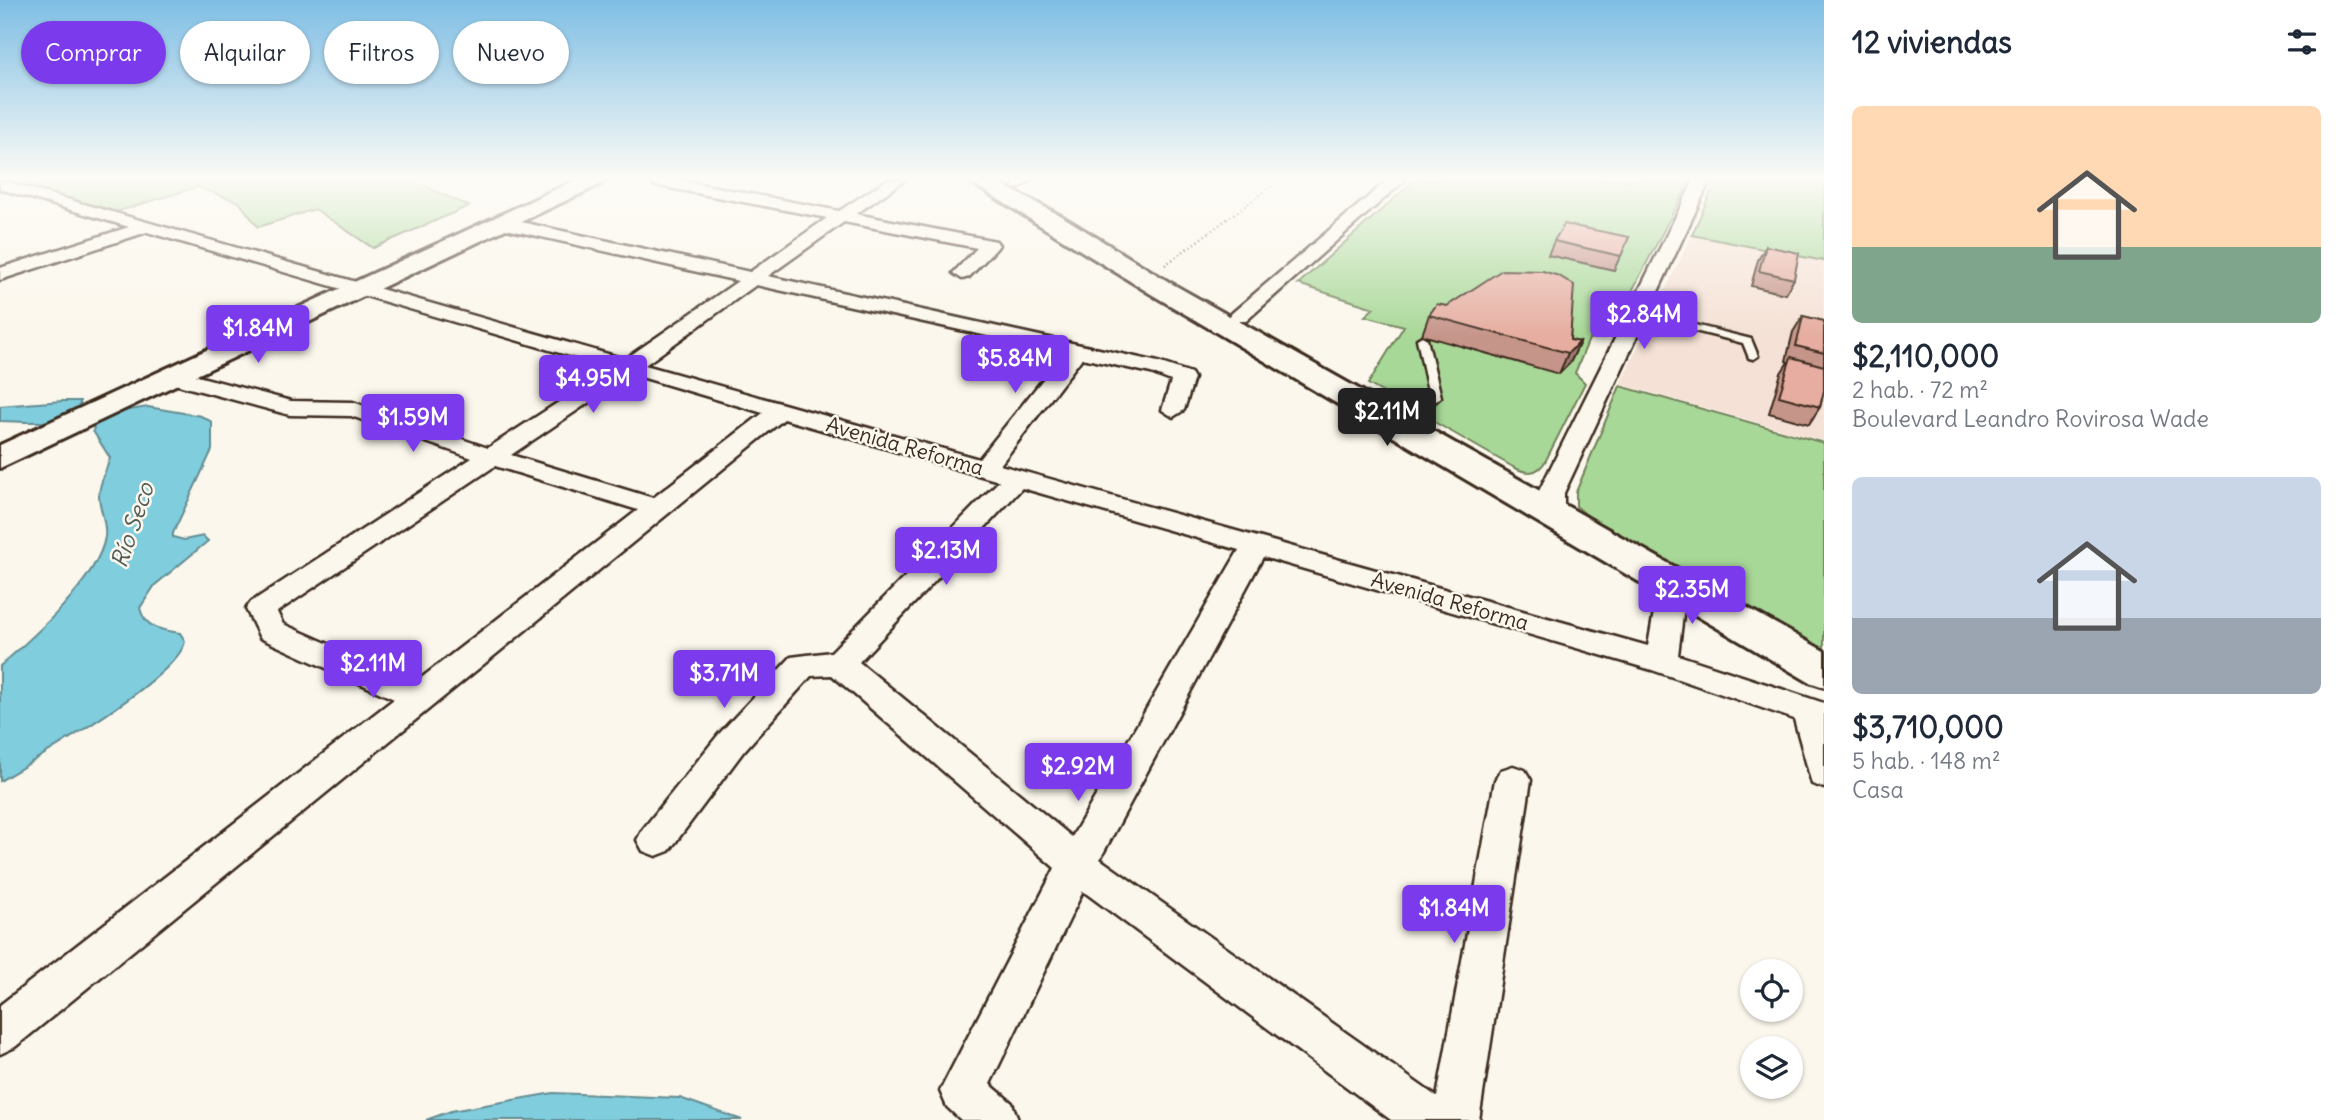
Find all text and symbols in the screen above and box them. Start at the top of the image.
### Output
chip: Comprar [21,21,166,84]
chip: Alquilar [180,21,310,84]
chip: Filtros [324,21,439,84]
chip: Nuevo [453,21,569,84]
text: 12 viviendas [1852,23,2012,61]
icon: filters [2283,23,2321,61]
icon: home [2024,152,2150,278]
pin: $2.84M [1587,292,1701,351]
text: $2.84M [1606,299,1682,328]
pin: $1.84M [201,306,315,365]
text: $1.84M [222,313,294,342]
pin: $5.84M [958,336,1072,395]
text: $2,110,000 [1852,337,1999,375]
text: $5.84M [977,343,1053,372]
pin: $4.95M [536,356,650,415]
text: $4.95M [555,363,631,392]
text: 2 hab. · 72 m² [1852,375,1988,404]
pin: $2.11M [1330,388,1444,448]
pin: $1.59M [356,394,470,454]
text: $2.11M [1354,396,1420,425]
text: $1.59M [377,402,449,431]
text: Boulevard Leandro Rovirosa Wade [1852,404,2209,433]
street label: Avenida Reforma [823,411,987,481]
water label: Río Seco [104,478,160,571]
icon: home [2024,523,2150,649]
pin: $2.13M [889,528,1003,587]
text: $2.13M [911,535,981,564]
street label: Avenida Reforma [1368,566,1532,636]
pin: $2.35M [1635,566,1749,626]
text: $2.35M [1654,574,1730,603]
pin: $2.11M [316,640,430,700]
text: $2.11M [340,648,406,677]
pin: $3.71M [667,650,781,710]
text: $3.71M [689,658,759,687]
text: $3,710,000 [1852,708,2004,746]
pin: $2.92M [1021,744,1135,803]
text: 5 hab. · 148 m² [1852,746,2001,775]
text: $2.92M [1041,751,1115,780]
text: Casa [1852,775,1904,804]
pin: $1.84M [1397,886,1511,945]
text: $1.84M [1418,893,1490,922]
map controls [1740,959,1803,1099]
button: locate [1740,959,1803,1022]
button: layers [1740,1036,1803,1099]

